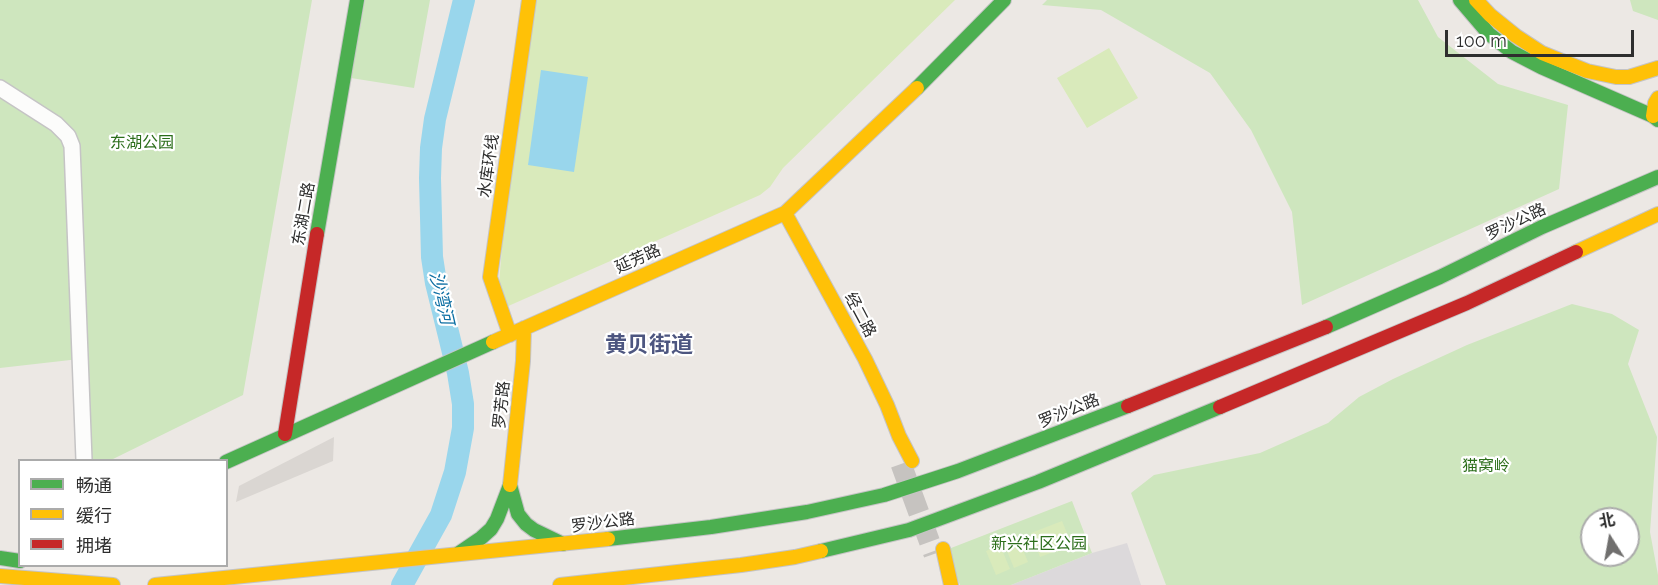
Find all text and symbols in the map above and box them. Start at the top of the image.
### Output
scale bar [1448,18,1637,56]
text: 100 m [1456,30,1507,51]
park label: 东湖公园 [110,133,174,153]
street label: 水库环线 [475,133,503,199]
street label: 东湖二路 [289,181,319,247]
street label: 罗沙公路 [1483,200,1549,244]
street label: 延芳路 [612,240,664,278]
water label: 沙湾河 [424,269,458,327]
street label: 经二路 [840,289,880,341]
district label: 黄贝街道 [605,332,693,358]
street label: 罗芳路 [490,380,514,430]
street label: 罗沙公路 [1036,390,1102,432]
park label: 猫窝岭 [1462,456,1510,476]
legend [18,459,228,567]
text: 畅通 [76,475,112,496]
text: 缓行 [76,505,112,526]
north arrow [1580,507,1640,567]
street label: 罗沙公路 [570,510,636,536]
text: 北 [1597,510,1617,532]
park label: 新兴社区公园 [991,534,1087,554]
text: 拥堵 [76,535,112,556]

